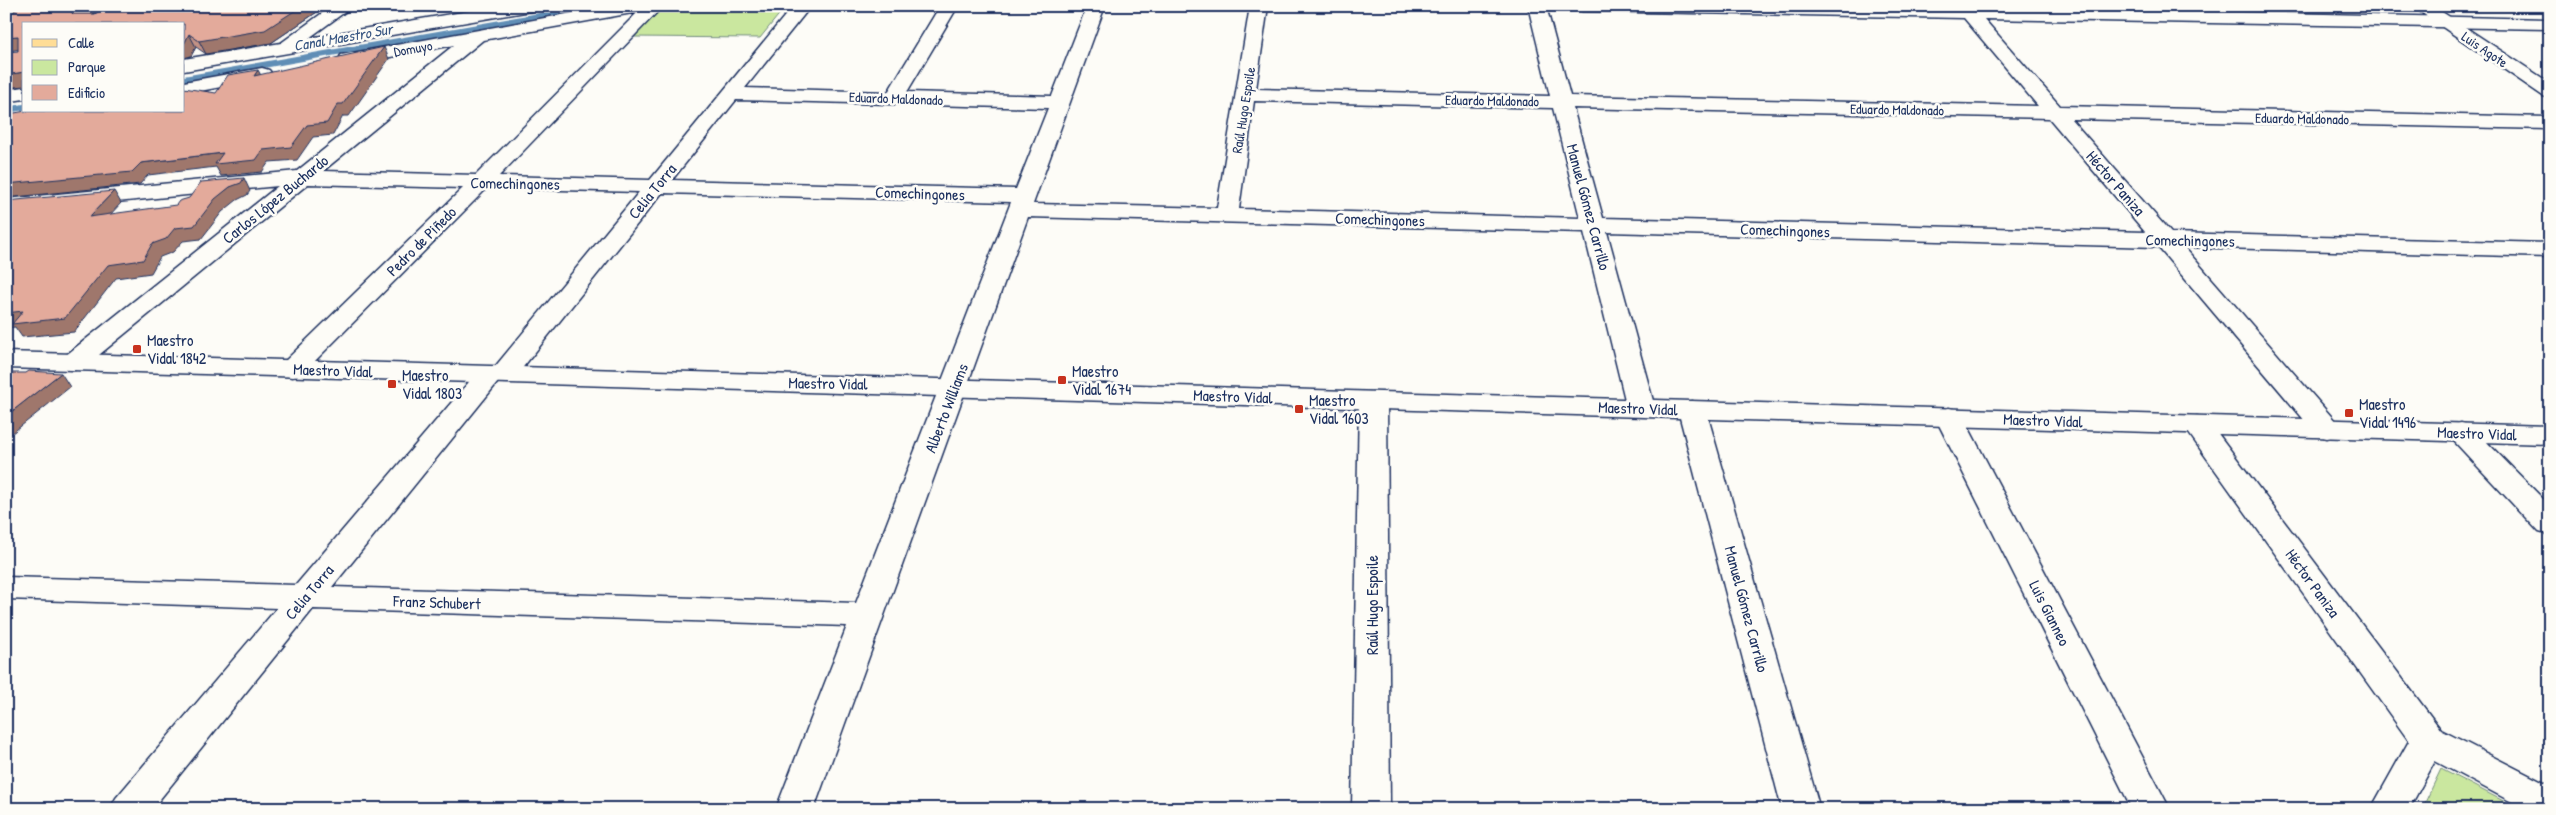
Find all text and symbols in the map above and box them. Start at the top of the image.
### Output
water label: Canal Maestro Sur [292,18,396,56]
legend [22,22,185,112]
street label: Luis Agote [2458,27,2512,72]
text: Calle [68,32,95,53]
street label: Domuyo [392,35,434,62]
text: Parque [68,56,106,77]
street label: Raúl Hugo Espoile [1227,65,1260,155]
text: Edificio [68,82,105,103]
street label: Eduardo Maldonado [849,87,944,109]
street label: Eduardo Maldonado [1445,90,1540,110]
street label: Eduardo Maldonado [1850,99,1945,119]
street label: Eduardo Maldonado [2255,108,2350,128]
street label: Manuel Gómez Carrillo [1562,141,1617,273]
street label: Héctor Paniza [2082,146,2150,220]
street label: Carlos López Buchardo [217,149,333,249]
street label: Celia Torra [623,159,681,223]
street label: Comechingones [470,171,560,195]
street label: Comechingones [875,180,965,206]
street label: Pedro de Piñedo [381,201,461,281]
street label: Comechingones [1335,206,1425,232]
street label: Comechingones [1740,217,1830,243]
street label: Comechingones [2145,228,2235,252]
place label: Maestro Vidal 1842 [147,329,207,369]
marker: Maestro Vidal 1842 [131,343,143,355]
street label: Maestro Vidal [293,358,374,382]
street label: Alberto Williams [919,360,973,456]
place label: Maestro Vidal 1674 [1072,360,1131,400]
place label: Maestro Vidal 1803 [402,364,462,404]
street label: Maestro Vidal [788,371,869,395]
marker: Maestro Vidal 1674 [1056,374,1068,386]
marker: Maestro Vidal 1803 [386,378,398,390]
street label: Maestro Vidal [1193,384,1274,408]
place label: Maestro Vidal 1603 [1309,389,1369,429]
place label: Maestro Vidal 1496 [2359,393,2416,433]
street label: Maestro Vidal [1598,396,1679,420]
marker: Maestro Vidal 1603 [1293,403,1305,415]
marker: Maestro Vidal 1496 [2343,407,2355,419]
street label: Maestro Vidal [2003,408,2084,432]
street label: Maestro Vidal [2437,421,2518,445]
street label: Manuel Gómez Carrillo [1720,543,1775,675]
street label: Héctor Paniza [2281,544,2345,622]
street label: Raúl Hugo Espoile [1361,554,1383,655]
street label: Celia Torra [280,560,338,624]
street label: Luis Gianneo [2024,577,2076,650]
street label: Franz Schubert [392,589,482,615]

